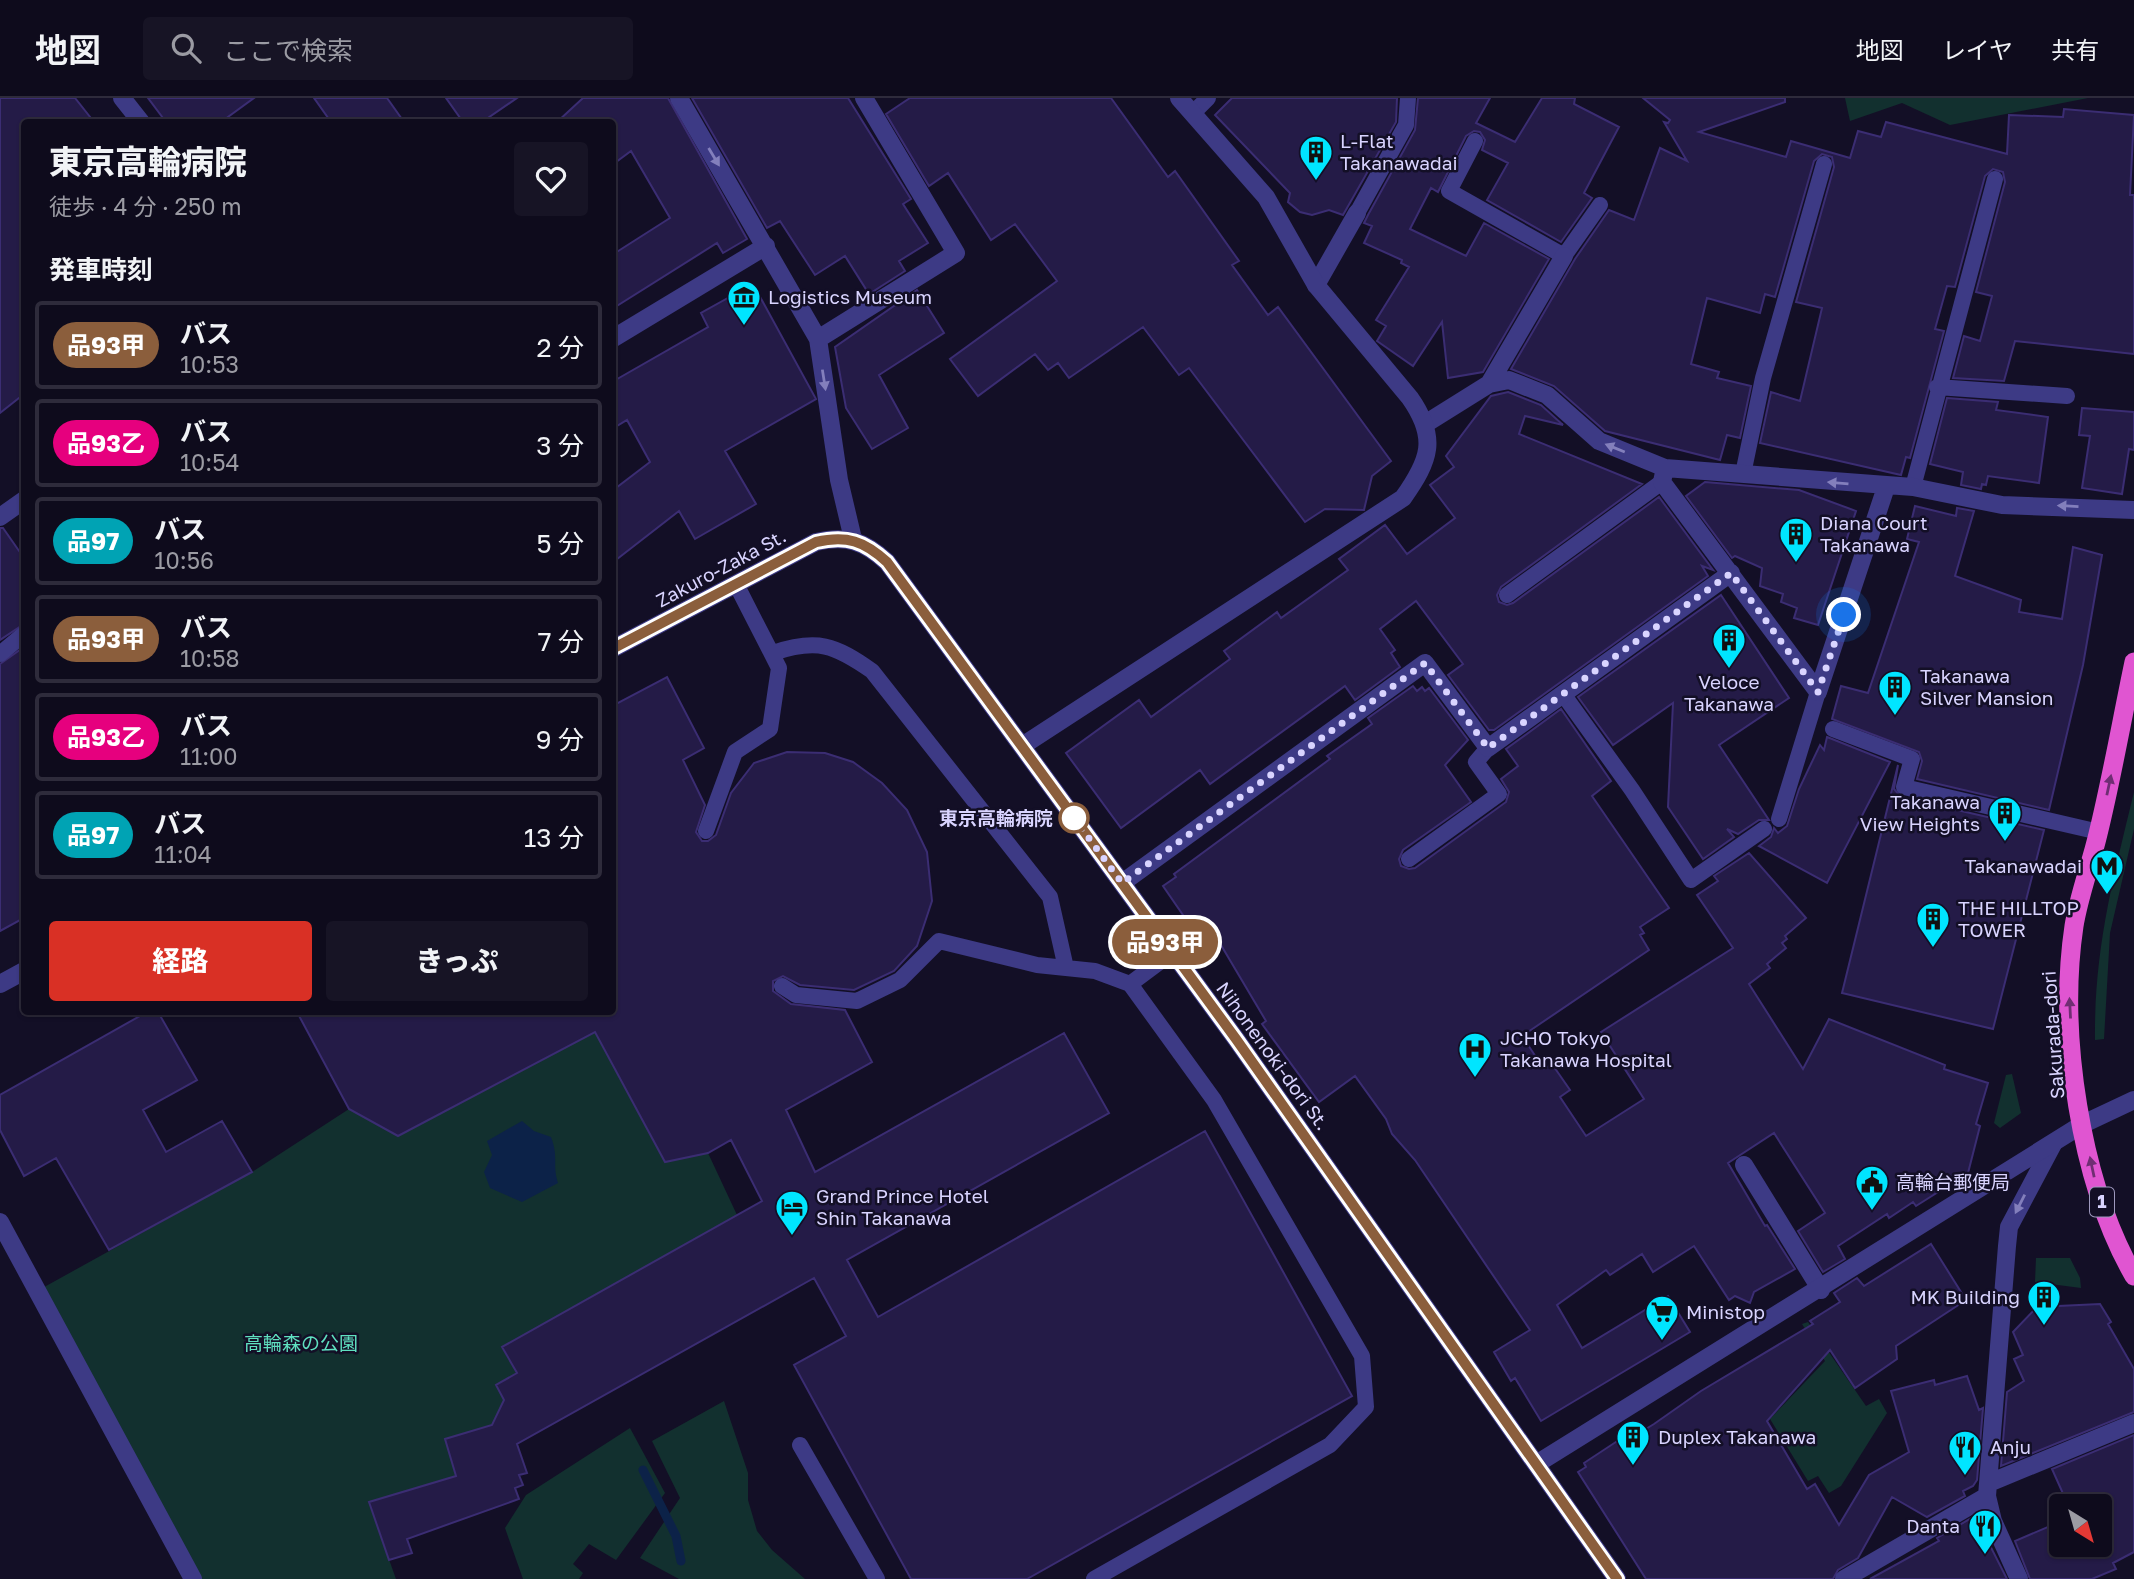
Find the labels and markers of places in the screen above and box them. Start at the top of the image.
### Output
place label: L-Flat Takanawadai [1340,129,1458,174]
building icon: L-Flat Takanawadai [1297,133,1335,182]
museum icon: Logistics Museum [725,278,763,327]
place label: Logistics Museum [768,285,932,308]
place label: Diana Court Takanawa [1820,511,1928,556]
building icon: Diana Court Takanawa [1777,515,1815,564]
building icon: Veloce Takanawa [1710,621,1748,670]
place label: Takanawa Silver Mansion [1920,664,2053,709]
building icon: Takanawa Silver Mansion [1876,668,1914,717]
place label: Veloce Takanawa [1684,670,1774,715]
place label: Takanawa View Heights [1860,790,1980,835]
building icon: Takanawa View Heights [1986,794,2024,843]
marker: 東京高輪病院 [1059,803,1089,833]
place label: 東京高輪病院 [939,806,1053,829]
metro station icon: Takanawadai [2088,847,2126,896]
place label: Takanawadai [1964,854,2082,877]
place label: THE HILLTOP TOWER [1958,896,2079,941]
building icon: THE HILLTOP TOWER [1914,900,1952,949]
place label: JCHO Tokyo Takanawa Hospital [1500,1026,1672,1071]
hospital icon: JCHO Tokyo Takanawa Hospital [1456,1030,1494,1079]
public building icon: 高輪台郵便局 [1853,1163,1891,1212]
place label: 高輪台郵便局 [1896,1170,2010,1193]
place label: Grand Prince Hotel Shin Takanawa [816,1184,989,1229]
hotel icon: Grand Prince Hotel Shin Takanawa [773,1188,811,1237]
building icon: MK Building [2025,1278,2063,1327]
place label: MK Building [1910,1285,2020,1308]
supermarket icon: Ministop [1643,1293,1681,1342]
place label: Ministop [1686,1300,1765,1323]
building icon: Duplex Takanawa [1614,1418,1652,1467]
place label: Duplex Takanawa [1658,1425,1816,1448]
restaurant icon: Anju [1946,1428,1984,1477]
place label: Anju [1990,1435,2031,1458]
restaurant icon: Danta [1966,1507,2004,1556]
place label: Danta [1906,1514,1960,1537]

